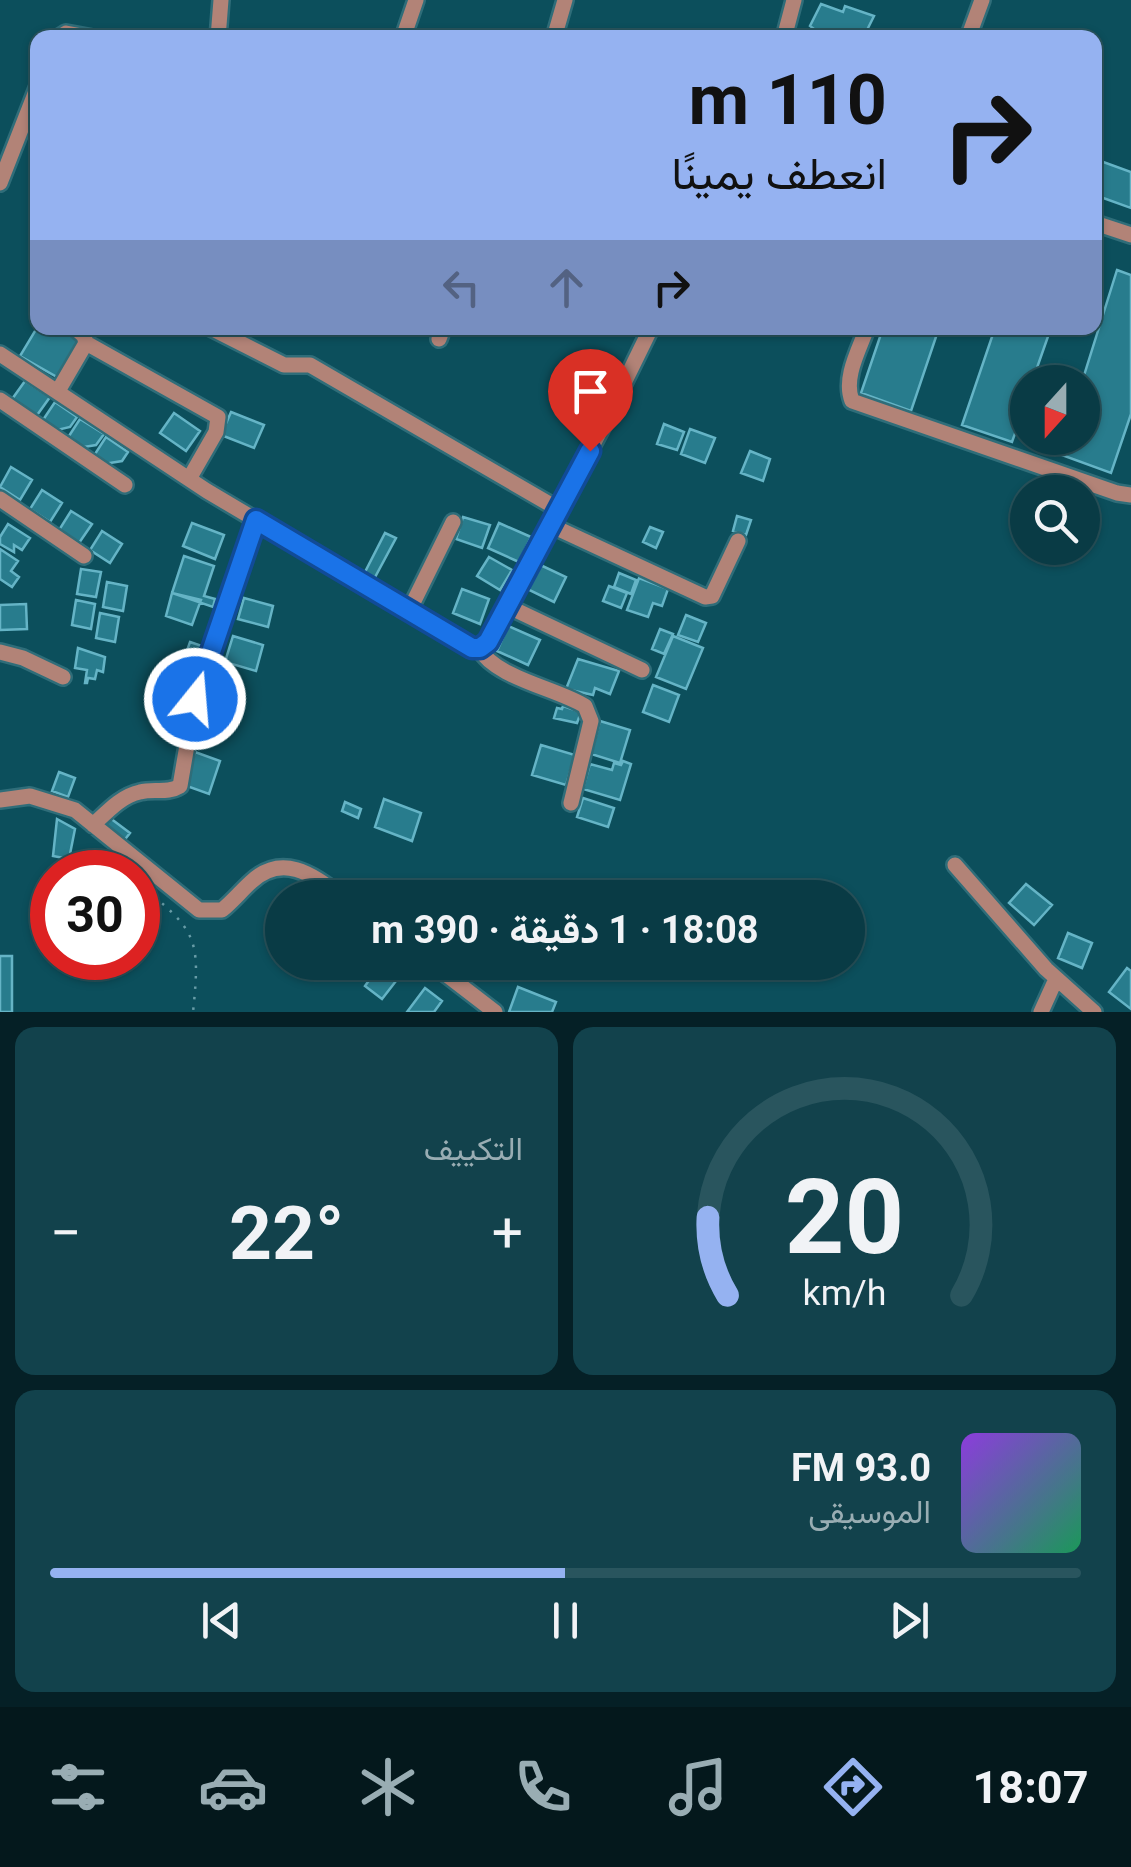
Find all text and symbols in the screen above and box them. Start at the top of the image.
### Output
text: 110 m [688,59,887,141]
icon: right [922,70,1052,200]
text: انعطف يمينًا [672,147,887,200]
icon: left [434,260,489,315]
icon: ahead [539,260,594,315]
icon: right [644,260,699,315]
pin [548,349,633,452]
icon: arrive [563,364,618,419]
north arrow [1010,365,1100,455]
map controls [1010,365,1100,565]
button: search [1010,475,1100,565]
position arrow [143,647,247,751]
speed limit sign: 30 [30,850,160,980]
text: 18:08 · 1 دقيقة · 390 m [371,908,759,952]
text: التكييف [424,1130,523,1168]
text: 20 [785,1157,904,1278]
text: 22° [229,1189,344,1277]
text: − [50,1201,81,1265]
text: + [492,1201,523,1265]
text: km/h [803,1272,886,1314]
text: 93.0 FM [791,1446,931,1490]
text: الموسيقى [808,1493,931,1531]
icon: previous [194,1593,249,1648]
icon: pause [538,1593,593,1648]
icon: next [882,1593,937,1648]
icon: filters [43,1752,113,1822]
icon: car [198,1752,268,1822]
icon: climate [353,1752,423,1822]
icon: phone [508,1752,578,1822]
icon: music [663,1752,733,1822]
icon: directions [818,1752,888,1822]
text: 18:07 [973,1761,1089,1814]

